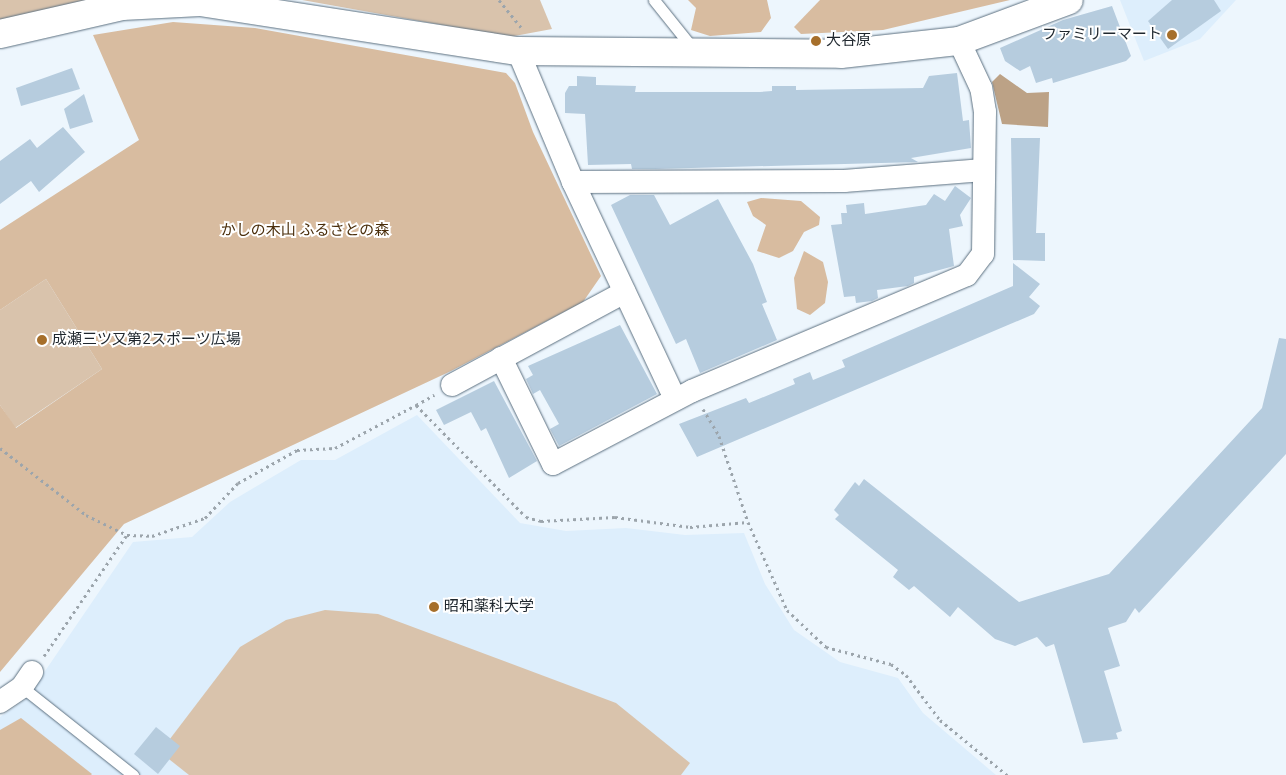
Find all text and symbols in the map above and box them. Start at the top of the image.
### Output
place label: ファミリーマート [1042,26,1162,44]
marker: ファミリーマート [1166,29,1178,41]
place label: 大谷原 [826,32,871,50]
marker: 大谷原 [810,35,822,47]
park label: かしの木山 ふるさとの森 [221,222,389,240]
place label: 成瀬三ツ又第2スポーツ広場 [52,331,241,349]
marker: 成瀬三ツ又第2スポーツ広場 [36,334,48,346]
place label: 昭和薬科大学 [444,598,534,616]
marker: 昭和薬科大学 [428,601,440,613]

